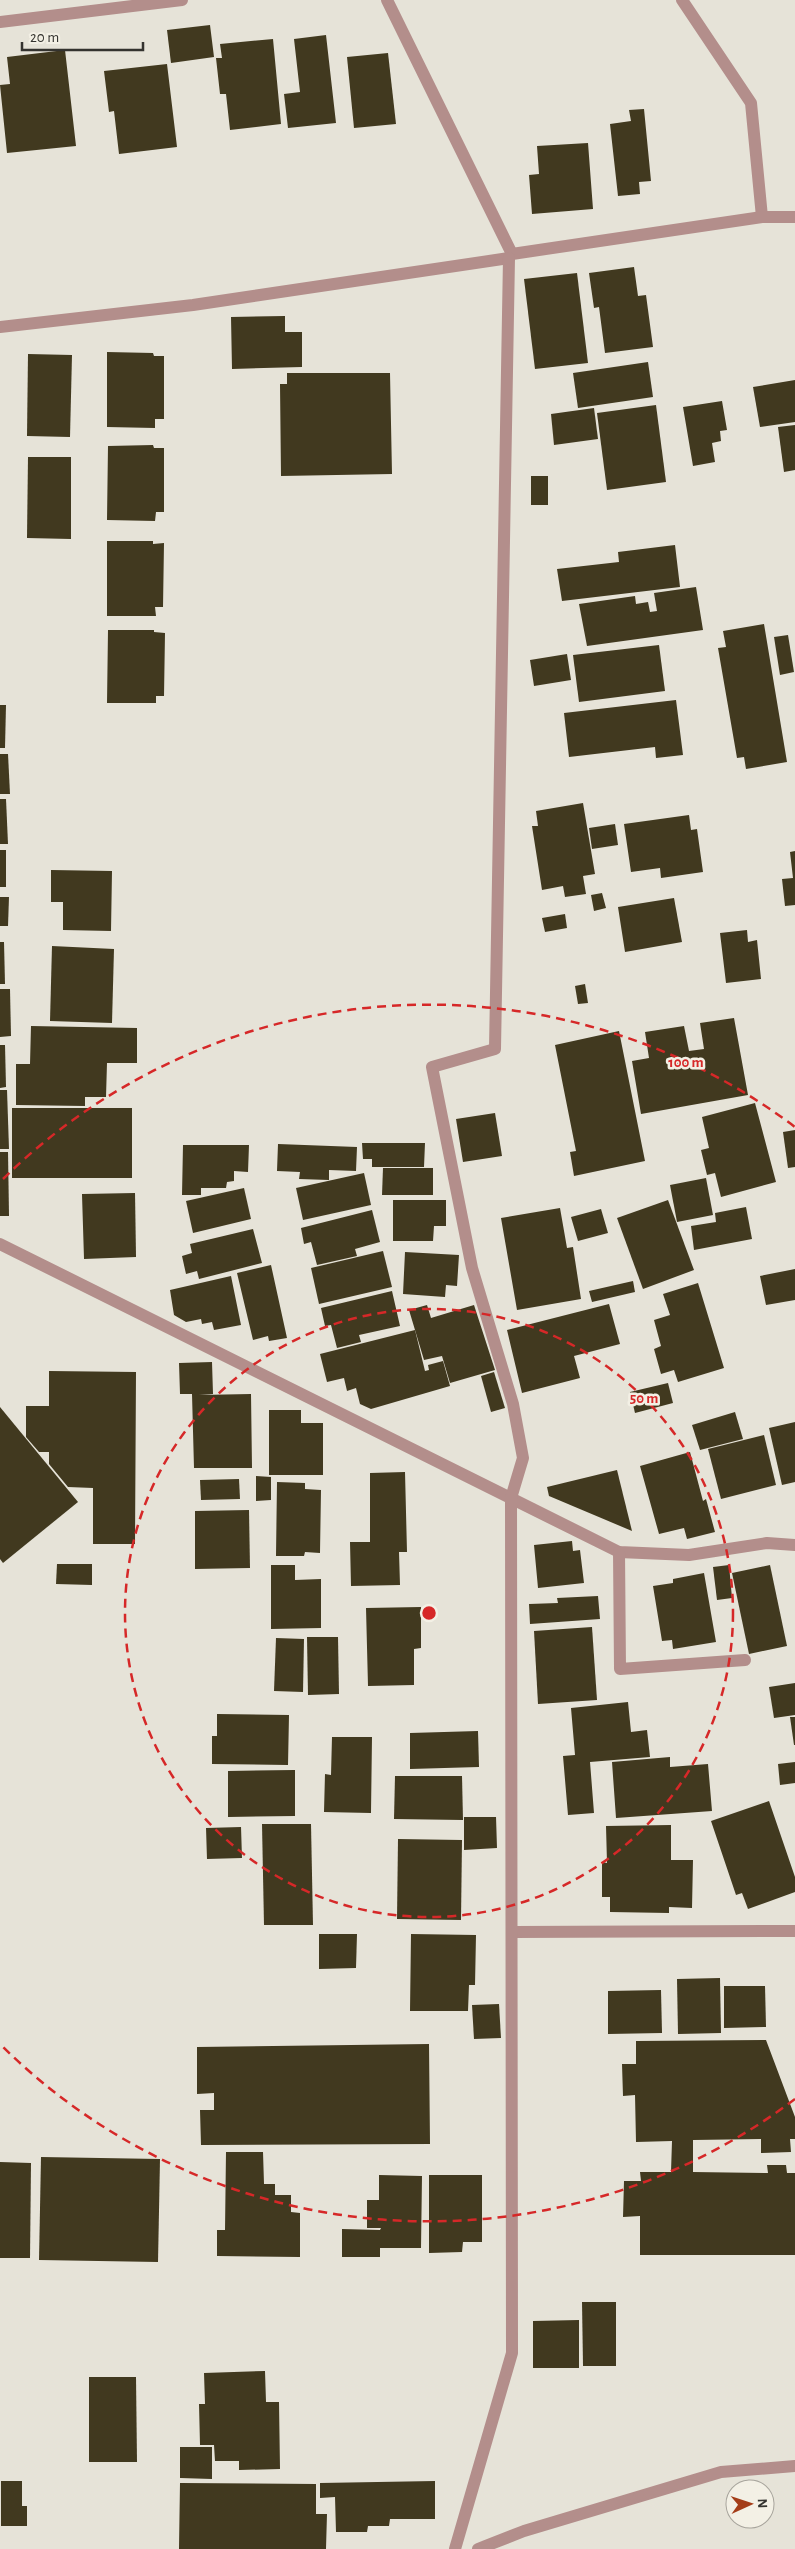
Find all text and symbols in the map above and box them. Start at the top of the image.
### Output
scale bar [22,20,144,52]
text: 20 m [30,30,59,45]
text: 100 m [668,1055,704,1070]
text: 50 m [630,1391,658,1406]
centre of rings [420,1604,438,1622]
north arrow [725,2479,775,2529]
text: N [755,2498,769,2509]

